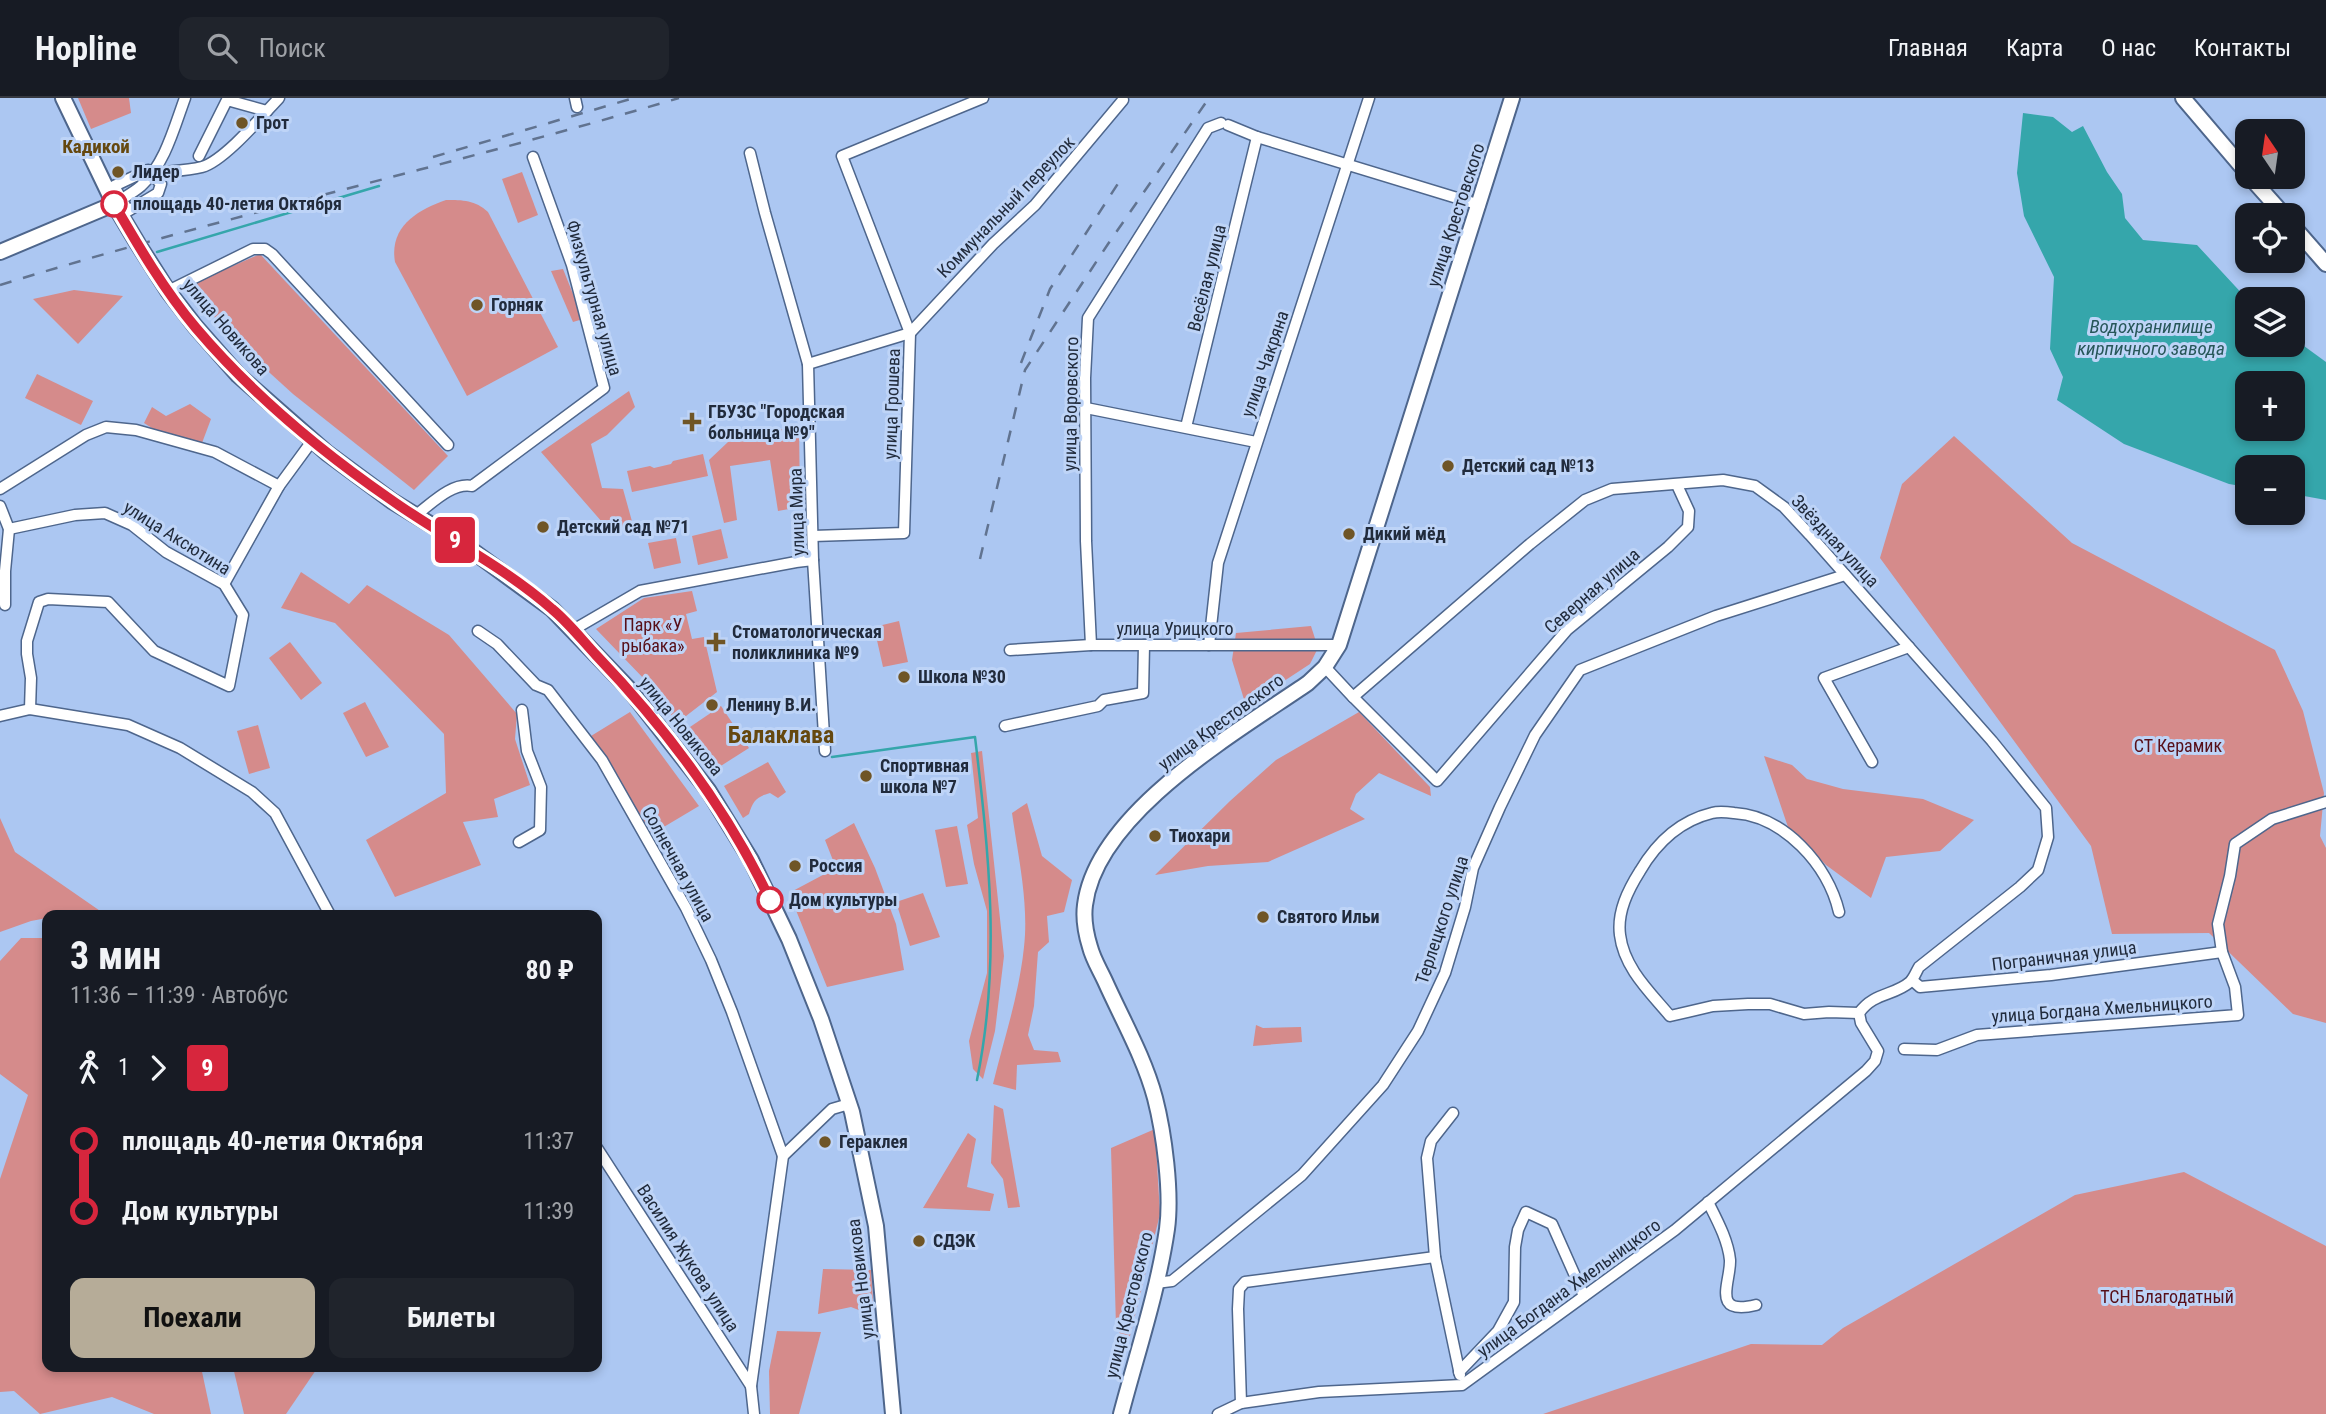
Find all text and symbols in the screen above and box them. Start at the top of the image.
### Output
search box [179,17,669,80]
text: Hopline [35,29,137,68]
icon: search [203,29,241,67]
text: Поиск [259,33,326,63]
text: Главная [1888,34,1968,62]
text: Карта [2006,34,2063,62]
text: О нас [2101,34,2156,62]
text: Контакты [2194,34,2291,62]
place label: Грот [256,112,289,133]
marker: Грот [234,115,250,131]
north arrow [2235,119,2305,189]
map controls [2235,119,2305,525]
street label: Коммунальный переулок [933,131,1079,282]
district label: Кадикой [62,135,130,158]
street label: улица Крестовского [1422,140,1489,289]
place label: Лидер [132,161,180,182]
marker: Лидер [110,164,126,180]
marker: площадь 40-летия Октября [101,191,127,217]
place label: площадь 40-летия Октября [133,193,342,214]
button: locate [2235,203,2305,273]
street label: Физкультурная улица [562,218,627,378]
street label: Весёлая улица [1183,222,1230,333]
street label: улица Новикова [179,274,274,379]
button: layers [2235,287,2305,357]
place label: Горняк [491,294,543,315]
marker: Горняк [469,297,485,313]
street label: улица Чакряна [1237,308,1293,420]
water label: Водохранилище кирпичного завода [2077,315,2225,360]
street label: улица Воровского [1059,336,1082,472]
street label: улица Грошева [879,348,904,460]
button: + [2235,371,2305,441]
place label: ГБУЗС "Городская больница №9" [708,401,845,443]
marker: ГБУЗС "Городская больница №9" [682,412,702,432]
place label: Детский сад №13 [1462,455,1594,476]
button: − [2235,455,2305,525]
marker: Детский сад №13 [1440,458,1456,474]
street label: улица Мира [784,468,809,556]
street label: Звёздная улица [1787,490,1884,591]
street label: улица Аксютина [120,496,235,579]
place label: Детский сад №71 [557,516,689,537]
line badge: 9 [432,517,478,563]
marker: Детский сад №71 [535,519,551,535]
place label: Дикий мёд [1363,523,1446,544]
text: 9 [449,526,461,554]
marker: Дикий мёд [1341,526,1357,542]
street label: Северная улица [1540,544,1644,638]
park label: Парк «У рыбака» [621,614,685,656]
street label: улица Урицкого [1116,618,1234,639]
place label: Стоматологическая поликлиника №9 [732,621,882,663]
marker: Стоматологическая поликлиника №9 [706,632,726,652]
place label: Школа №30 [918,666,1006,687]
marker: Школа №30 [896,669,912,685]
street label: улица Крестовского [1154,669,1288,774]
street label: улица Новикова [635,672,728,779]
place label: Ленину В.И. [726,694,816,715]
marker: Ленину В.И. [704,697,720,713]
district label: Балаклава [728,721,834,749]
park label: СТ Керамик [2134,735,2223,756]
place label: Спортивная школа №7 [880,755,969,797]
marker: Спортивная школа №7 [858,768,874,784]
street label: Солнечная улица [638,802,719,925]
place label: Тиохари [1169,825,1230,846]
marker: Тиохари [1147,828,1163,844]
street label: Терлецкого улица [1411,853,1472,987]
place label: Россия [809,855,863,876]
marker: Россия [787,858,803,874]
marker: Дом культуры [757,887,783,913]
place label: Дом культуры [789,889,898,910]
place label: Святого Ильи [1277,906,1380,927]
marker: Святого Ильи [1255,909,1271,925]
text: 3 мин [70,934,161,978]
street label: Пограничная улица [1990,936,2137,975]
text: 80 ₽ [525,955,574,985]
text: 11:36 – 11:39 · Автобус [70,982,288,1009]
street label: улица Богдана Хмельницкого [1991,990,2213,1027]
icon: walk [70,1049,108,1087]
icon: forward [139,1049,177,1087]
text: 1 [118,1054,129,1081]
text: 9 [201,1054,214,1082]
text: площадь 40-летия Октября [122,1126,424,1156]
text: 11:37 [523,1128,574,1155]
place label: Гераклея [839,1131,908,1152]
marker: Гераклея [817,1134,833,1150]
street label: Василия Жукова улица [633,1180,744,1335]
text: Дом культуры [122,1196,279,1226]
text: 11:39 [523,1198,574,1225]
street label: улица Богдана Хмельницкого [1473,1214,1665,1361]
street label: улица Новикова [843,1218,878,1341]
place label: СДЭК [933,1230,976,1251]
street label: улица Крестовского [1100,1230,1157,1380]
marker: СДЭК [911,1233,927,1249]
button: Поехали [70,1278,315,1358]
button: Билеты [329,1278,574,1358]
park label: ТСН Благодатный [2100,1286,2234,1307]

